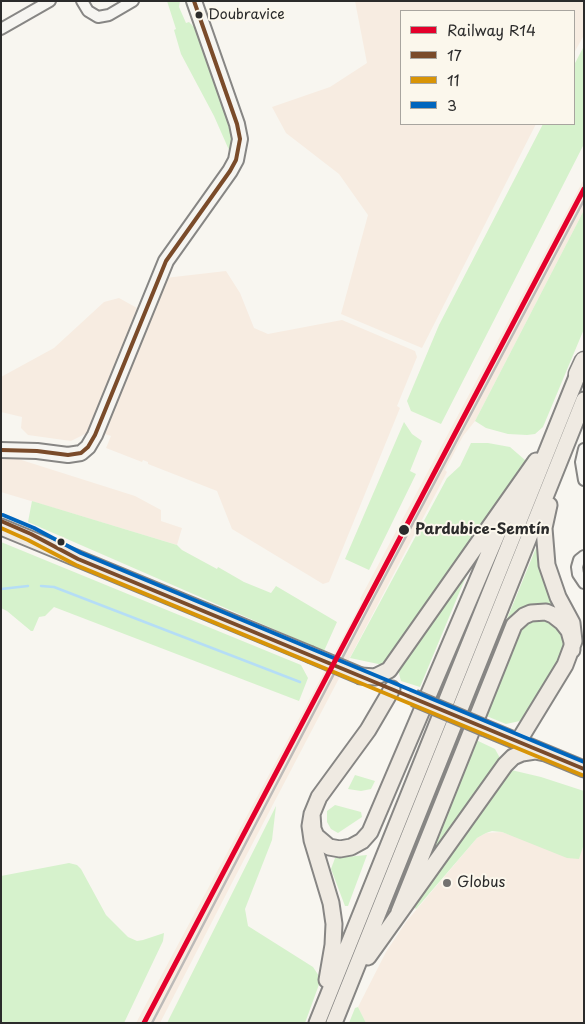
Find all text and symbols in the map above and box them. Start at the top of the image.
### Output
place label: Doubravice [208,7,285,23]
marker: Doubravice [194,10,204,20]
legend [400,10,575,125]
text: Railway R14 [447,18,536,41]
text: 17 [447,43,462,66]
text: 11 [447,68,460,91]
text: 3 [447,93,457,116]
place label: Pardubice-Semtín [415,521,550,539]
marker: Pardubice-Semtín [397,523,411,537]
unlabelled marker [56,537,66,547]
place label: Globus [457,874,505,892]
marker: Globus [441,877,453,889]

